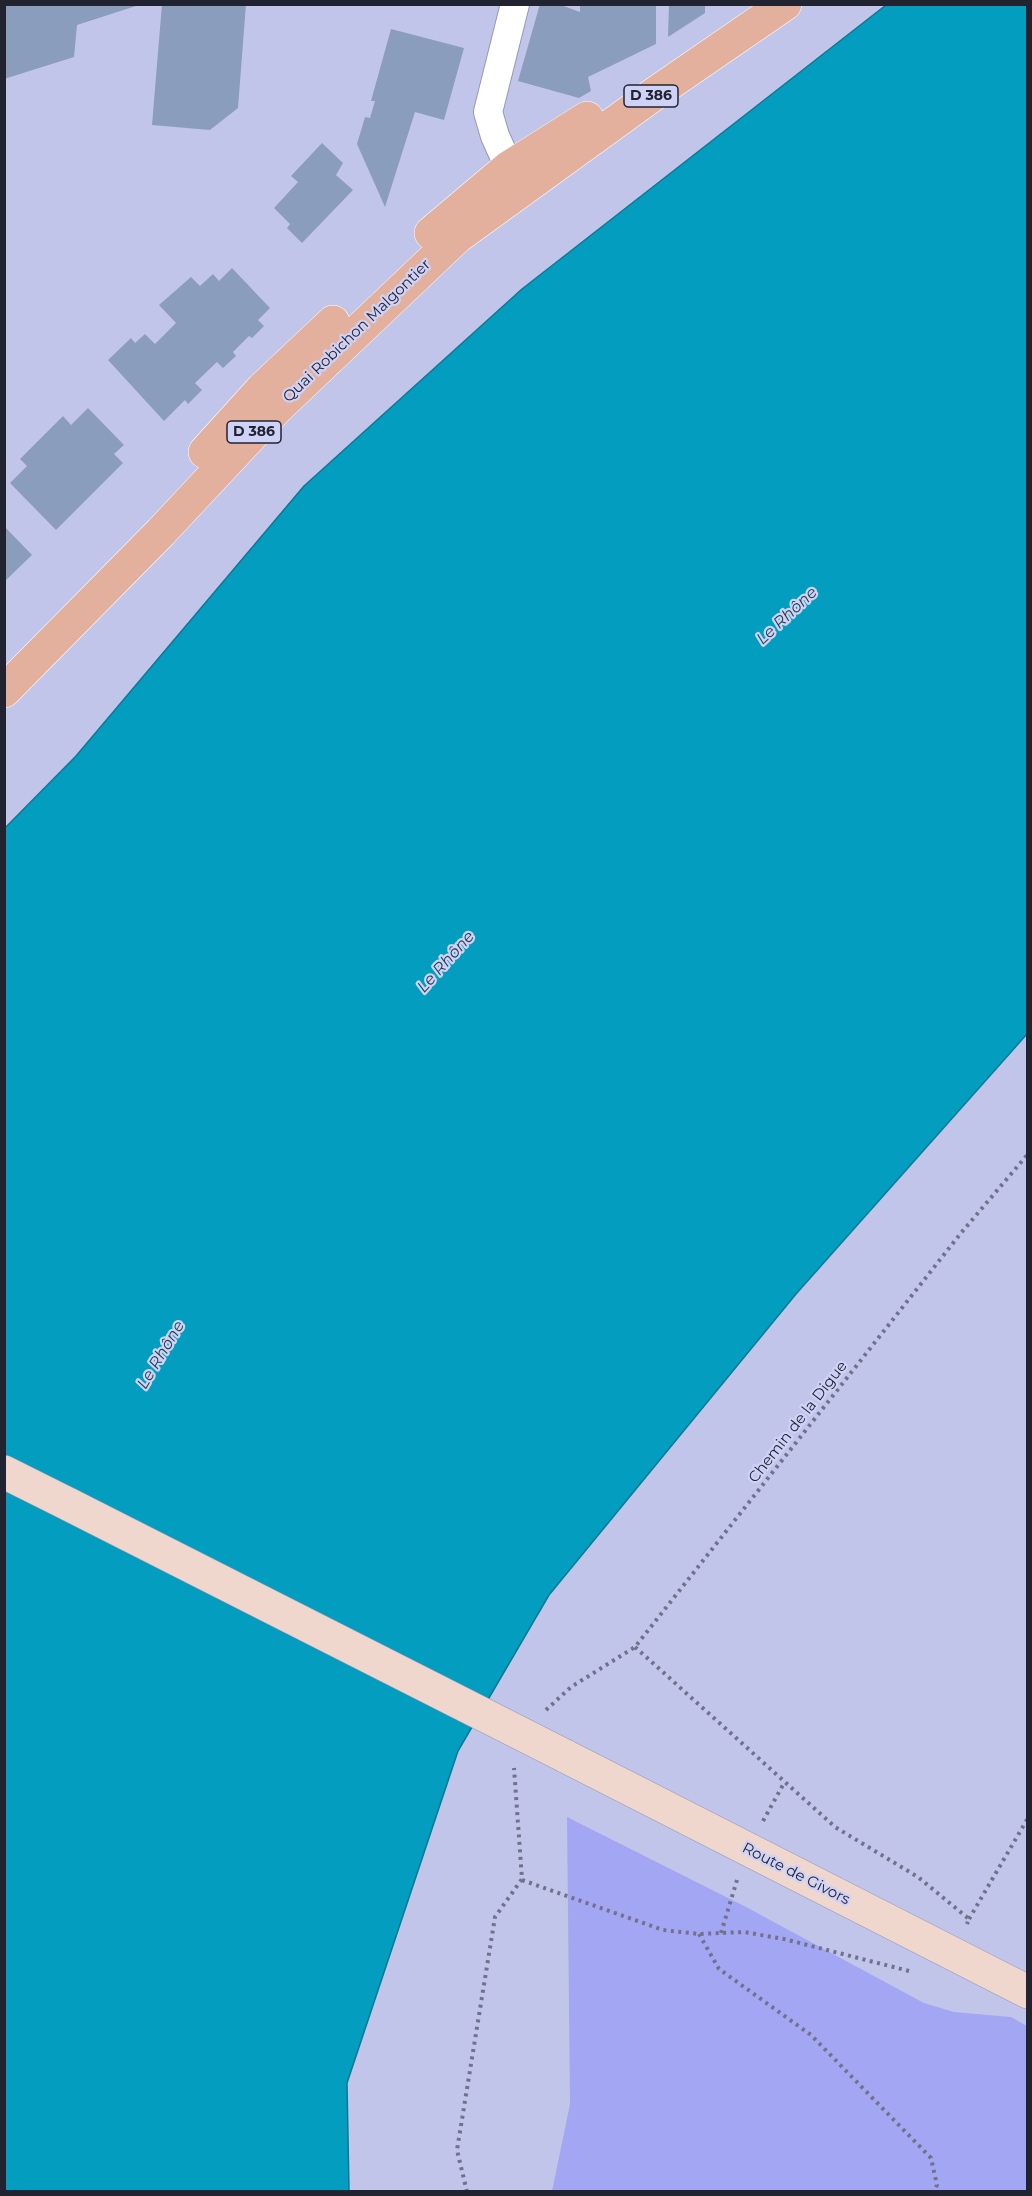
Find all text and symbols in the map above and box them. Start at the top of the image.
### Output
road number: D 386 [624,85,678,107]
street label: Quai Robichon Malgontier [279,256,435,406]
road number: D 386 [227,421,281,443]
water label: Le Rhône [753,583,821,649]
water label: Le Rhône [413,927,479,997]
water label: Le Rhône [133,1317,189,1393]
street label: Chemin de la Digue [745,1357,851,1487]
street label: Route de Givors [739,1839,853,1909]

